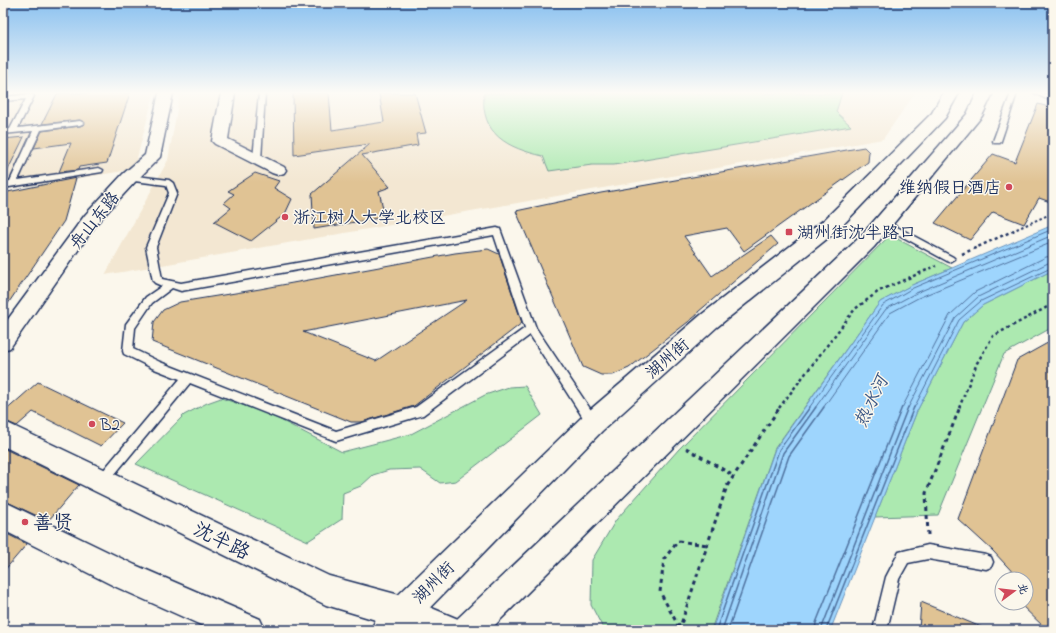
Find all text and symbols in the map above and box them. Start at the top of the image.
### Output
place label: 维纳假日酒店 [899,176,1001,201]
marker: 维纳假日酒店 [1004,182,1014,192]
street label: 舟山东路 [64,187,126,255]
place label: 浙江树人大学北校区 [293,206,446,231]
marker: 浙江树人大学北校区 [280,212,290,222]
place label: 湖州街沈半路口 [797,221,916,246]
marker: 湖州街沈半路口 [784,227,794,237]
street label: 湖州街 [641,333,695,385]
water label: 热水河 [849,369,898,432]
place label: B2 [99,413,120,438]
marker: B2 [87,419,97,429]
place label: 善贤 [33,510,73,539]
street label: 沈半路 [188,516,255,569]
marker: 善贤 [20,517,30,527]
street label: 湖州街 [407,556,461,610]
north arrow [994,571,1034,611]
text: 北 [1014,581,1032,596]

